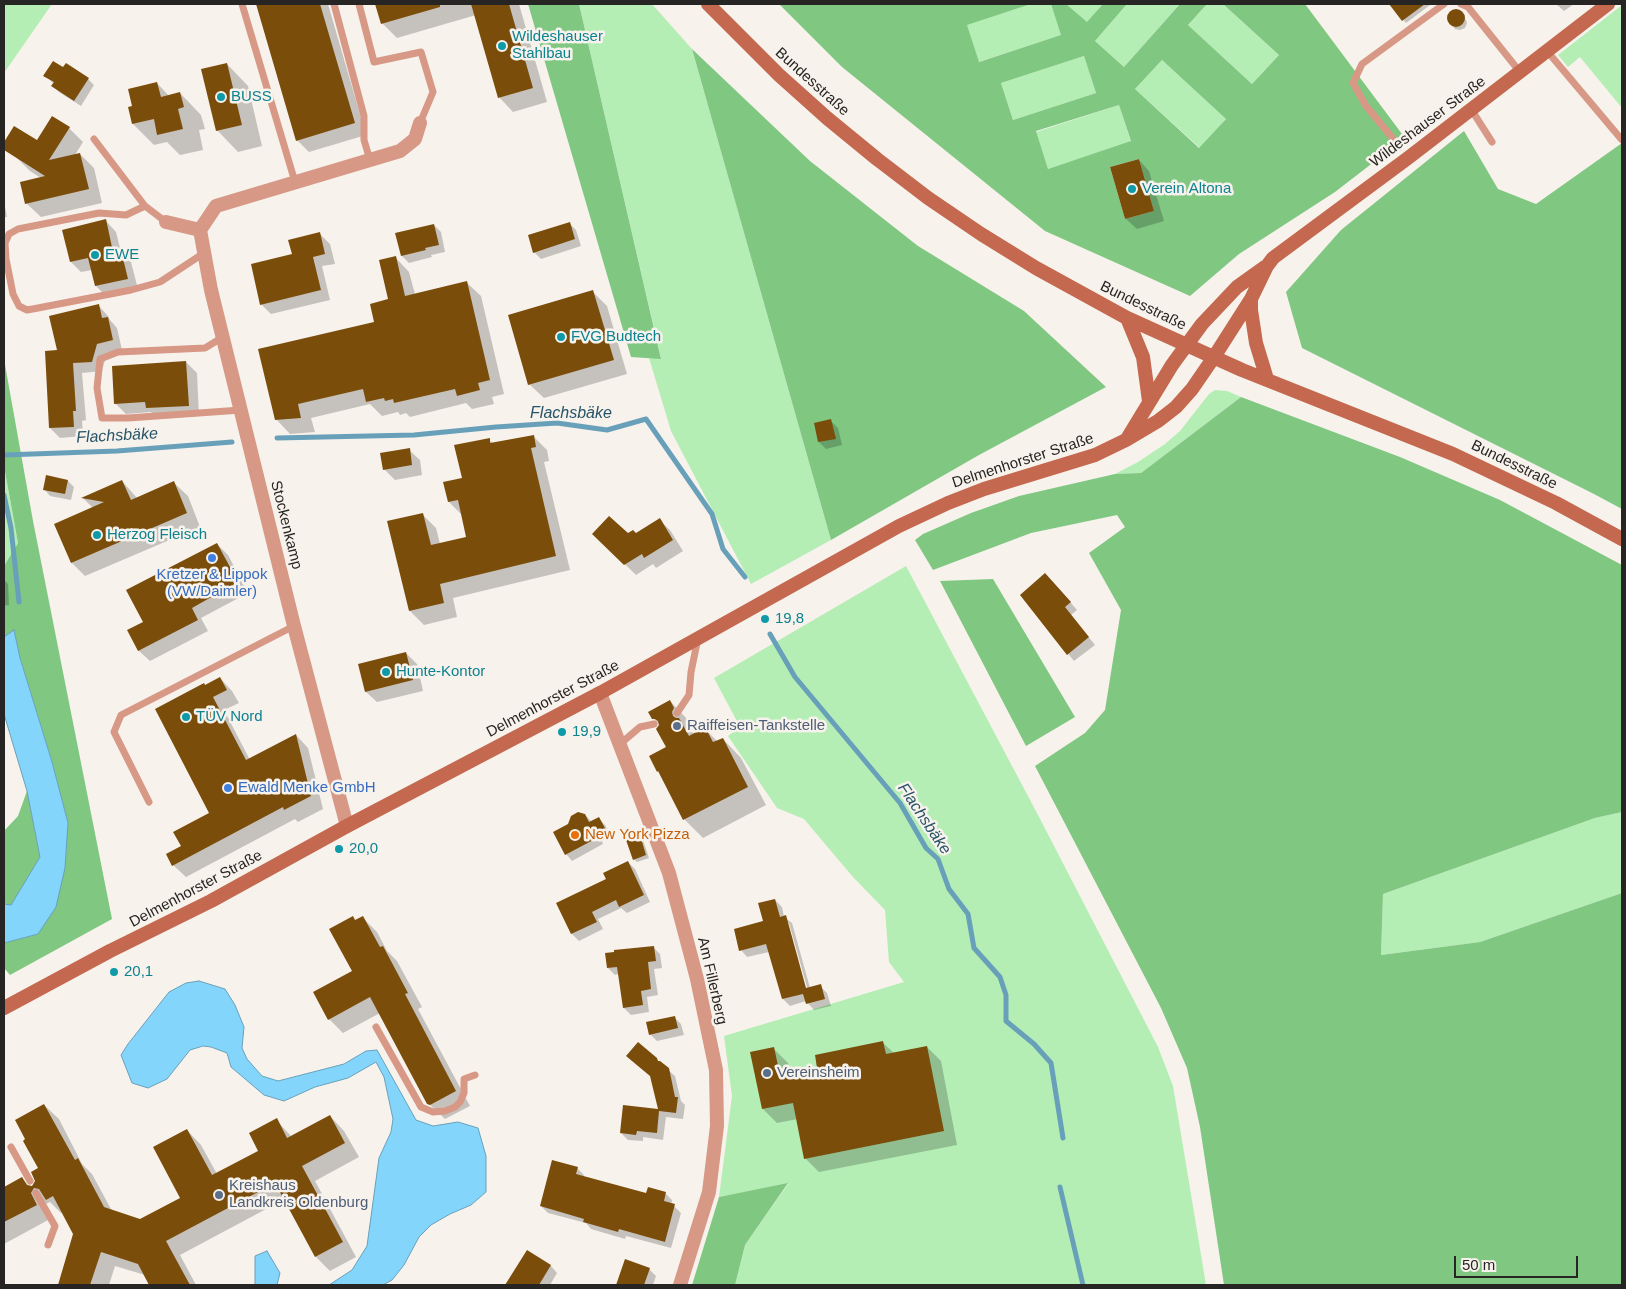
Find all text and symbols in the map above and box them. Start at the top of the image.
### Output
place label: Wildeshauser Stahlbau [512,28,603,63]
marker: Wildeshauser Stahlbau [496,40,508,52]
street label: Bundesstraße [771,44,853,120]
street label: Wildeshauser Straße [1367,73,1489,171]
place label: BUSS [231,88,272,106]
marker: BUSS [215,91,227,103]
place label: Verein Altona [1142,180,1231,198]
marker: Verein Altona [1126,183,1138,195]
place label: EWE [105,246,139,264]
marker: EWE [89,249,101,261]
street label: Bundesstraße [1097,277,1189,335]
place label: FVG Budtech [571,328,661,346]
marker: FVG Budtech [555,331,567,343]
water label: Flachsbäke [530,404,612,424]
water label: Flachsbäke [76,424,158,448]
street label: Delmenhorster Straße [950,430,1096,492]
street label: Bundesstraße [1468,436,1560,494]
street label: Stockenkamp [266,479,306,571]
place label: Herzog Fleisch [107,526,207,544]
marker: Herzog Fleisch [91,529,103,541]
marker: Kretzer & Lippok (VW/Daimler) [206,552,218,564]
place label: Kretzer & Lippok (VW/Daimler) [157,566,267,601]
place label: 19,8 [775,610,804,628]
marker: 19,8 [759,613,771,625]
street label: Delmenhorster Straße [484,656,622,742]
place label: Hunte-Kontor [396,663,485,681]
marker: Hunte-Kontor [380,666,392,678]
place label: TÜV Nord [196,708,263,726]
marker: TÜV Nord [180,711,192,723]
place label: Raiffeisen-Tankstelle [687,717,825,735]
marker: Raiffeisen-Tankstelle [671,720,683,732]
place label: 19,9 [572,723,601,741]
marker: 19,9 [556,726,568,738]
place label: Ewald Menke GmbH [238,779,376,797]
water label: Flachsbäke [893,780,955,858]
marker: Ewald Menke GmbH [222,782,234,794]
place label: New York Pizza [585,826,689,844]
marker: New York Pizza [569,829,581,841]
place label: 20,0 [349,840,378,858]
marker: 20,0 [333,843,345,855]
street label: Delmenhorster Straße [127,846,265,932]
street label: Am Fillerberg [693,936,731,1026]
place label: 20,1 [124,963,153,981]
marker: 20,1 [108,966,120,978]
place label: Vereinsheim [777,1064,860,1082]
marker: Vereinsheim [761,1067,773,1079]
place label: Kreishaus Landkreis Oldenburg [229,1177,368,1212]
marker: Kreishaus Landkreis Oldenburg [213,1189,225,1201]
scale bar [1456,1246,1580,1278]
text: 50 m [1462,1256,1495,1273]

